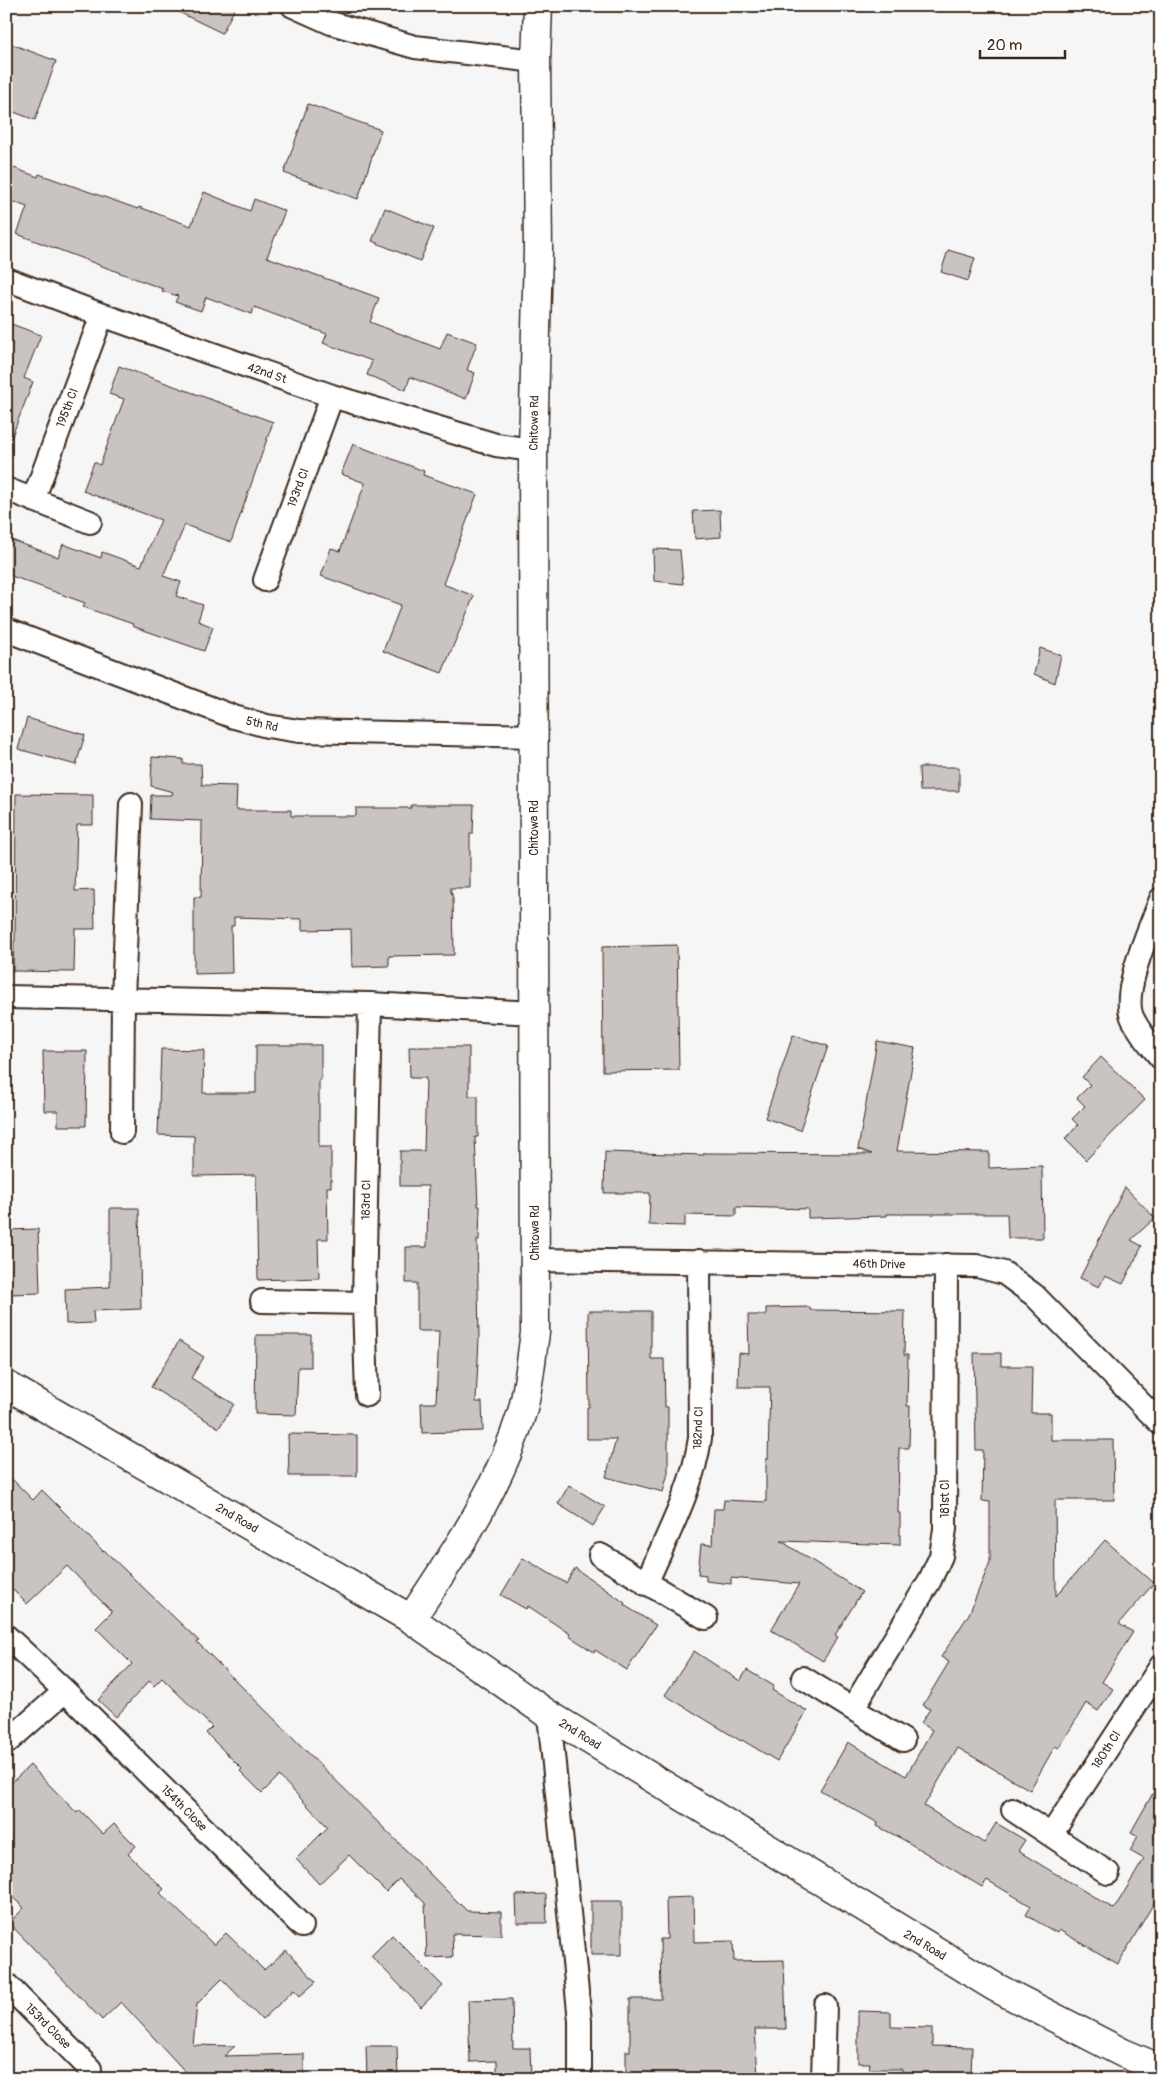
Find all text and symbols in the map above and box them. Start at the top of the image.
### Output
scale bar [980,28,1064,60]
text: 20 m [987,36,1022,55]
street label: 42nd St [245,360,289,387]
street label: 195th Cl [53,386,82,430]
street label: Chitowa Rd [527,395,542,451]
street label: 193rd Cl [285,467,312,510]
street label: 5th Rd [244,714,279,735]
street label: Chitowa Rd [527,800,542,856]
street label: 183rd Cl [359,1180,374,1220]
street label: Chitowa Rd [528,1205,543,1261]
street label: 46th Drive [853,1257,906,1272]
street label: 182nd Cl [690,1406,707,1450]
street label: 181st Cl [938,1480,953,1518]
street label: 2nd Road [213,1500,261,1537]
street label: 2nd Road [556,1716,604,1753]
street label: 180th Cl [1089,1728,1124,1772]
street label: 154th Close [157,1782,210,1835]
street label: 2nd Road [901,1927,949,1964]
street label: 153rd Close [22,2000,74,2052]

